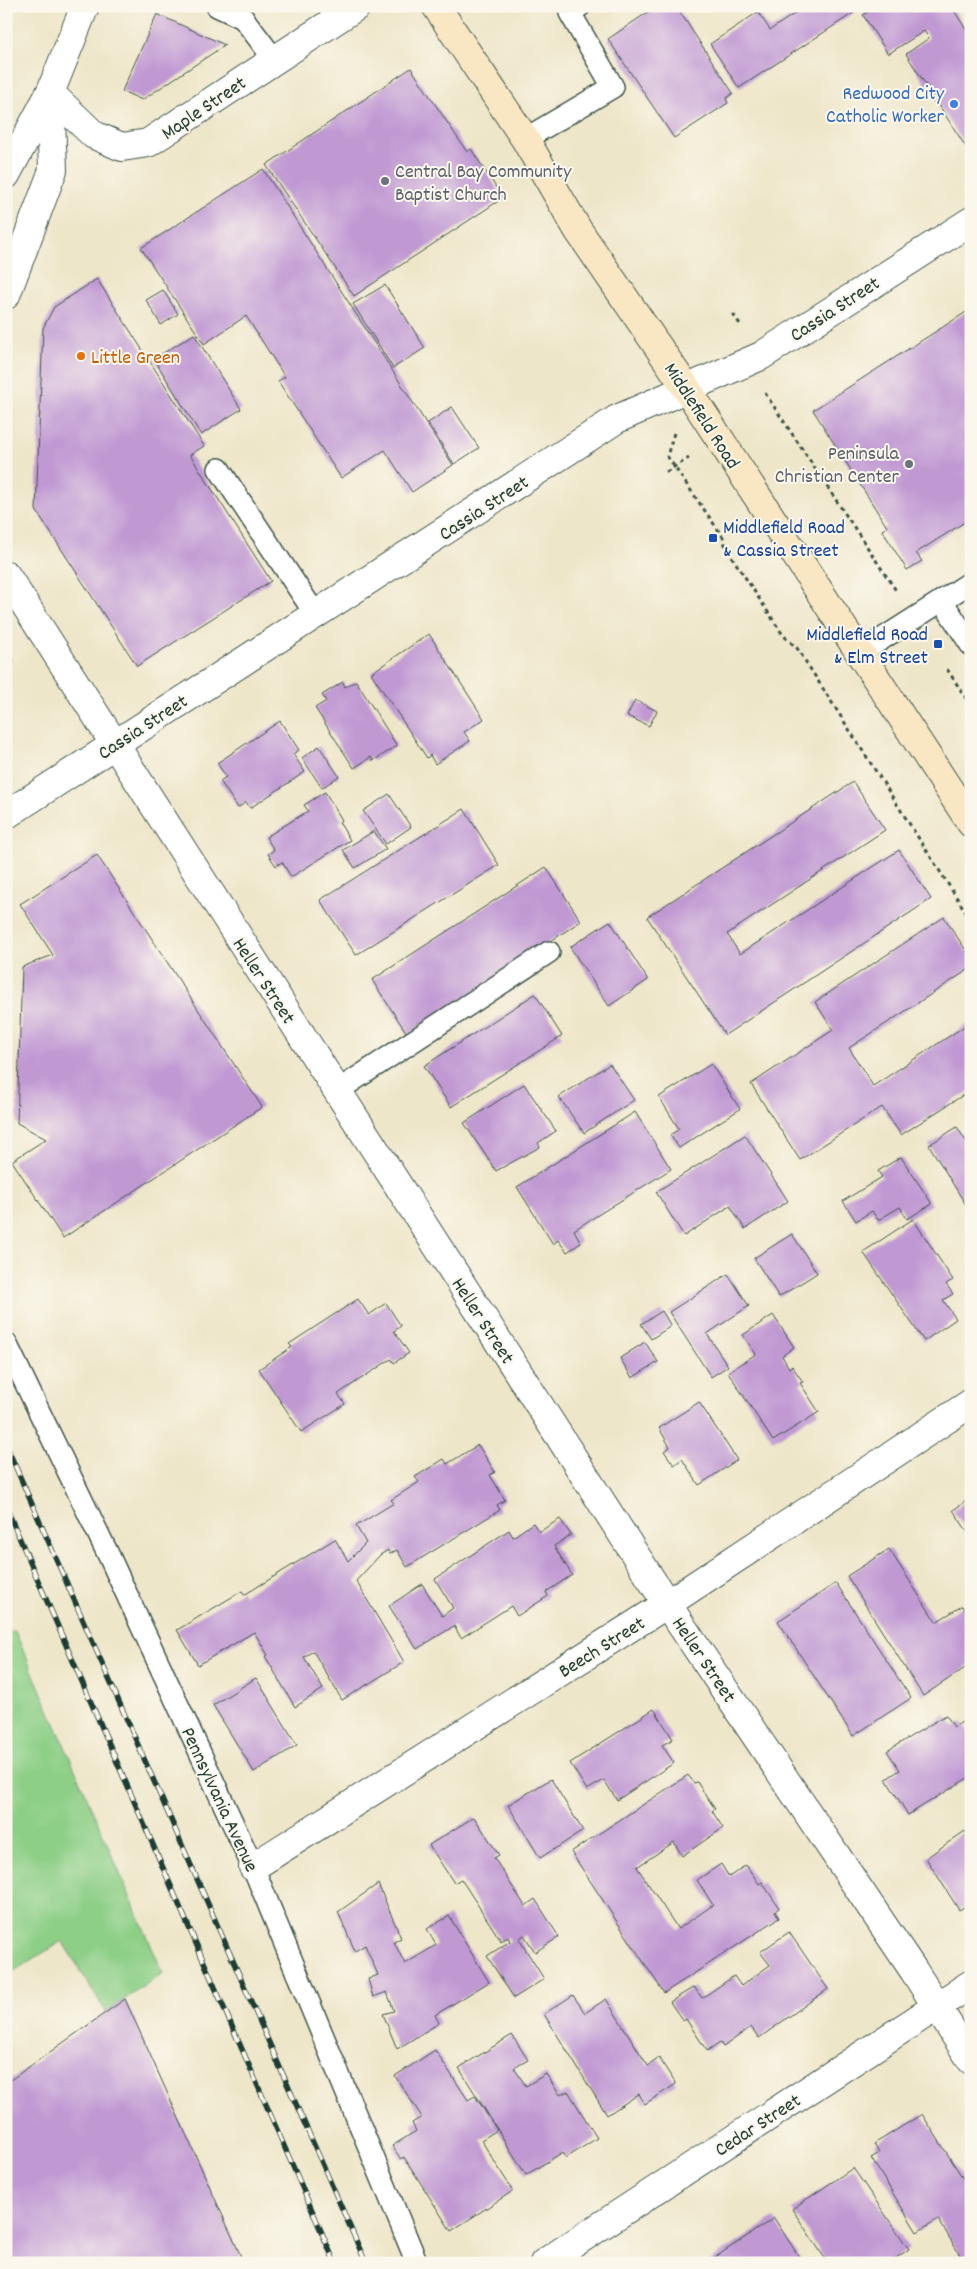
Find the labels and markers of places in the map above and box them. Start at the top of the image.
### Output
place label: Redwood City Catholic Worker [826,81,945,132]
marker: Redwood City Catholic Worker [948,98,960,110]
place label: Central Bay Community Baptist Church [395,159,572,210]
marker: Central Bay Community Baptist Church [379,175,391,187]
place label: Little Green [91,345,180,373]
marker: Little Green [75,350,87,362]
place label: Peninsula Christian Center [775,441,900,492]
marker: Peninsula Christian Center [903,458,915,470]
place label: Middlefield Road & Cassia Street [723,515,845,566]
marker: Middlefield Road & Cassia Street [707,532,719,544]
place label: Middlefield Road & Elm Street [806,622,928,673]
marker: Middlefield Road & Elm Street [932,638,944,650]

